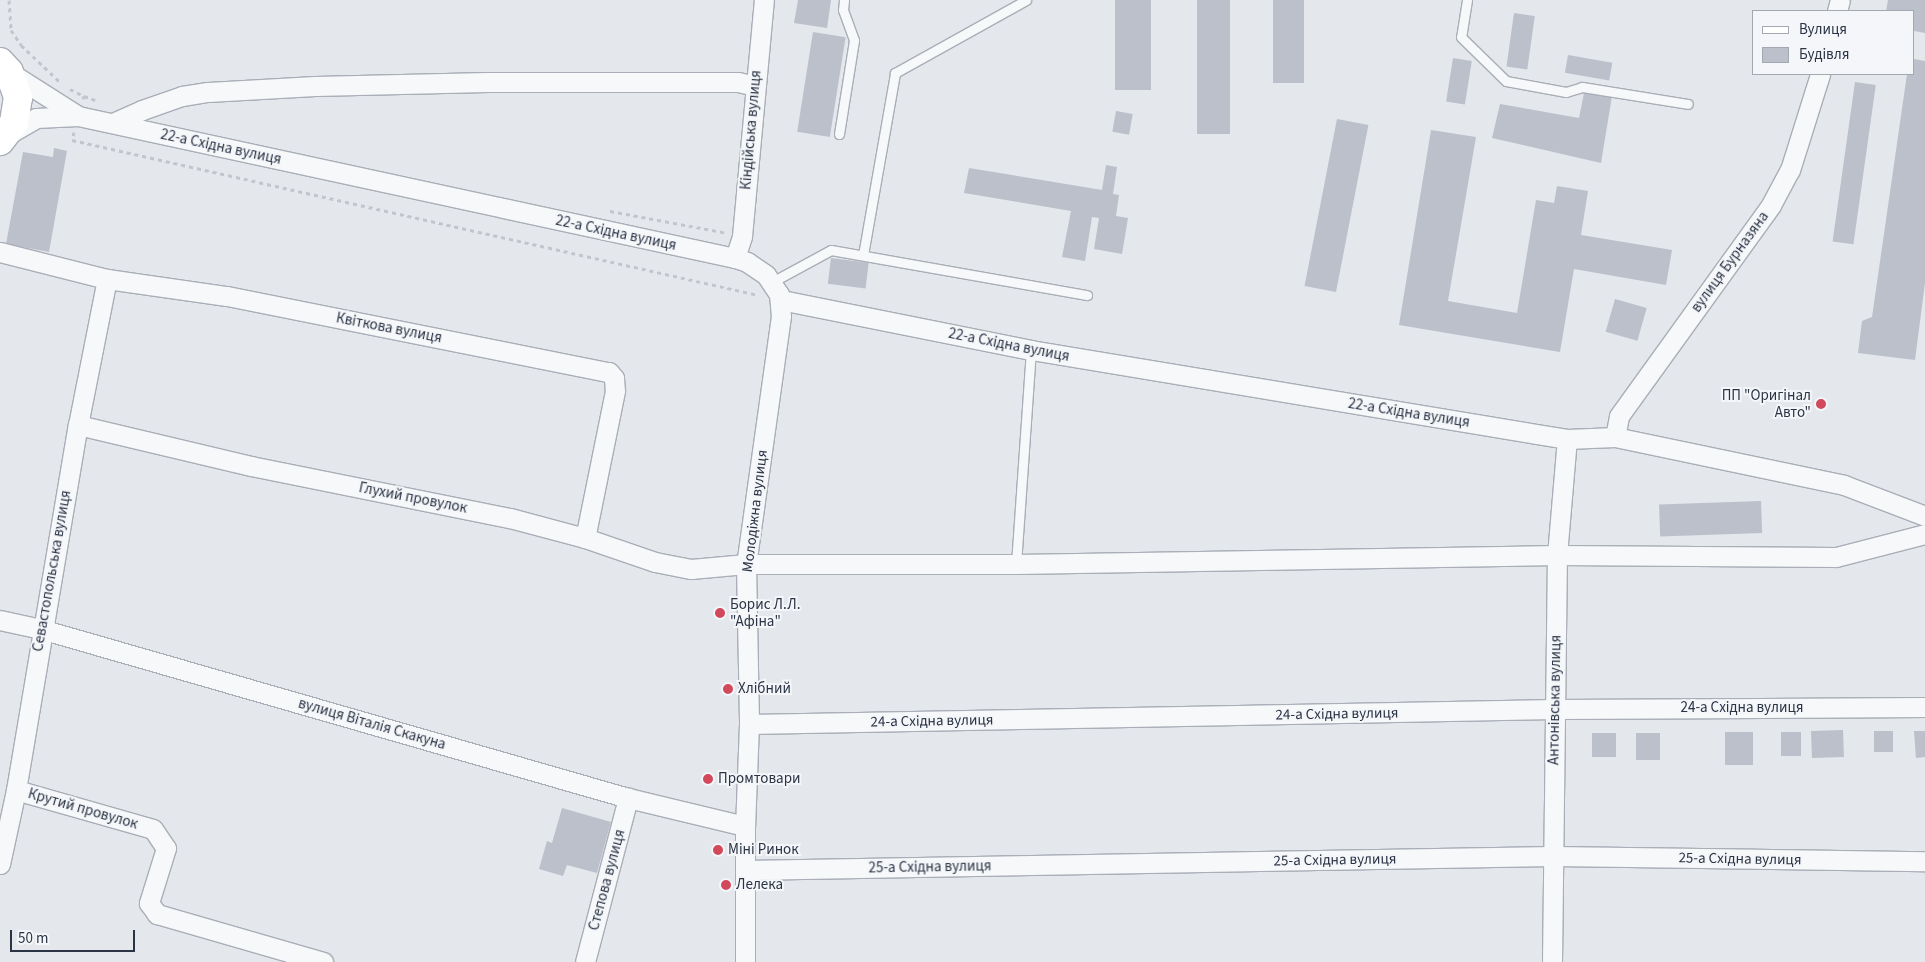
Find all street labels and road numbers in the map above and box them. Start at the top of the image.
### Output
street label: Кіндійська вулиця [737,69,765,191]
street label: 22-а Східна вулиця [159,125,283,169]
street label: вулиця Бурназяна [1687,208,1773,316]
street label: 22-а Східна вулиця [554,211,678,255]
street label: Квіткова вулиця [335,309,443,347]
street label: 22-а Східна вулиця [947,324,1071,366]
street label: 22-а Східна вулиця [1347,394,1471,432]
street label: Молодіжна вулиця [739,449,771,573]
street label: Глухий провулок [357,479,469,517]
street label: Севастопольська вулиця [29,489,75,653]
street label: Антонівська вулиця [1545,635,1565,765]
street label: вулиця Віталія Скакуна [296,694,448,754]
street label: 24-а Східна вулиця [1680,699,1804,717]
street label: 24-а Східна вулиця [1275,704,1399,724]
street label: 24-а Східна вулиця [870,711,994,731]
street label: Крутий провулок [26,785,140,833]
street label: Степова вулиця [585,827,629,933]
street label: 25-а Східна вулиця [1678,849,1802,869]
street label: 25-а Східна вулиця [1273,850,1397,870]
street label: 25-а Східна вулиця [868,857,992,877]

